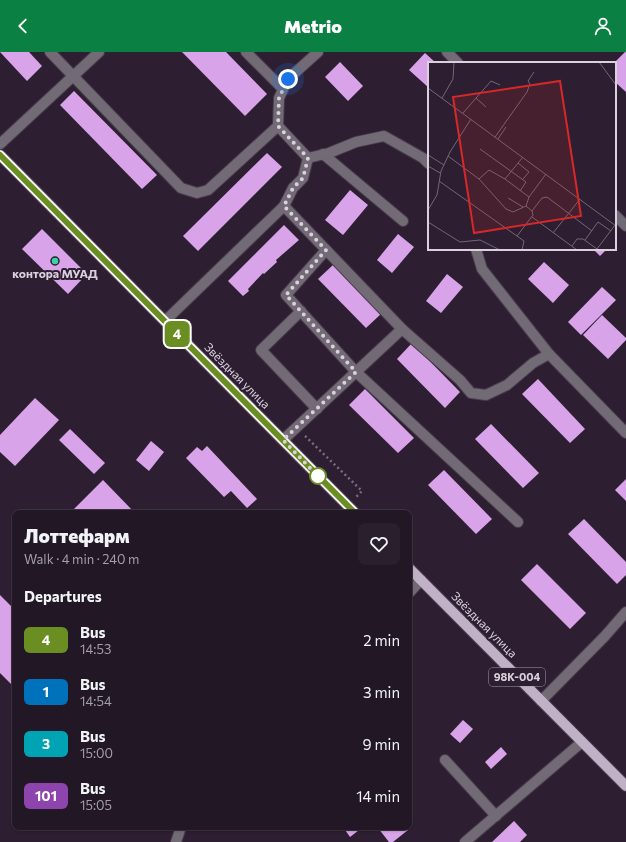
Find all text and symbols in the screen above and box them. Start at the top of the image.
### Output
icon: back [12,15,34,37]
text: Metrio [284,15,342,37]
icon: person [592,15,614,37]
inset map [428,62,616,250]
your location [278,69,298,89]
marker: контора МУАД [50,256,60,266]
place label: контора МУАД [12,266,98,280]
line badge: 4 [164,321,190,347]
text: 4 [173,325,181,342]
street label: Звёздная улица [202,340,273,411]
unlabelled marker [309,467,327,485]
button: heart [358,523,400,565]
text: Лоттефарм [24,524,130,547]
text: Walk · 4 min · 240 m [24,551,139,567]
text: Departures [24,587,102,605]
street label: Звёздная улица [449,589,520,660]
text: Bus [80,623,105,641]
text: 4 [42,631,50,648]
text: 2 min [363,631,400,649]
text: 14:53 [80,641,111,657]
road number: 98К-004 [489,668,545,686]
text: Bus [80,675,105,693]
text: 1 [43,683,49,700]
text: 3 min [363,683,400,701]
text: 14:54 [80,693,112,709]
text: Bus [80,727,105,745]
text: 3 [42,735,50,752]
text: 9 min [362,735,400,753]
text: 15:00 [80,745,113,761]
text: Bus [80,779,105,797]
text: 101 [35,787,57,804]
text: 14 min [356,787,400,805]
text: 15:05 [80,797,112,813]

